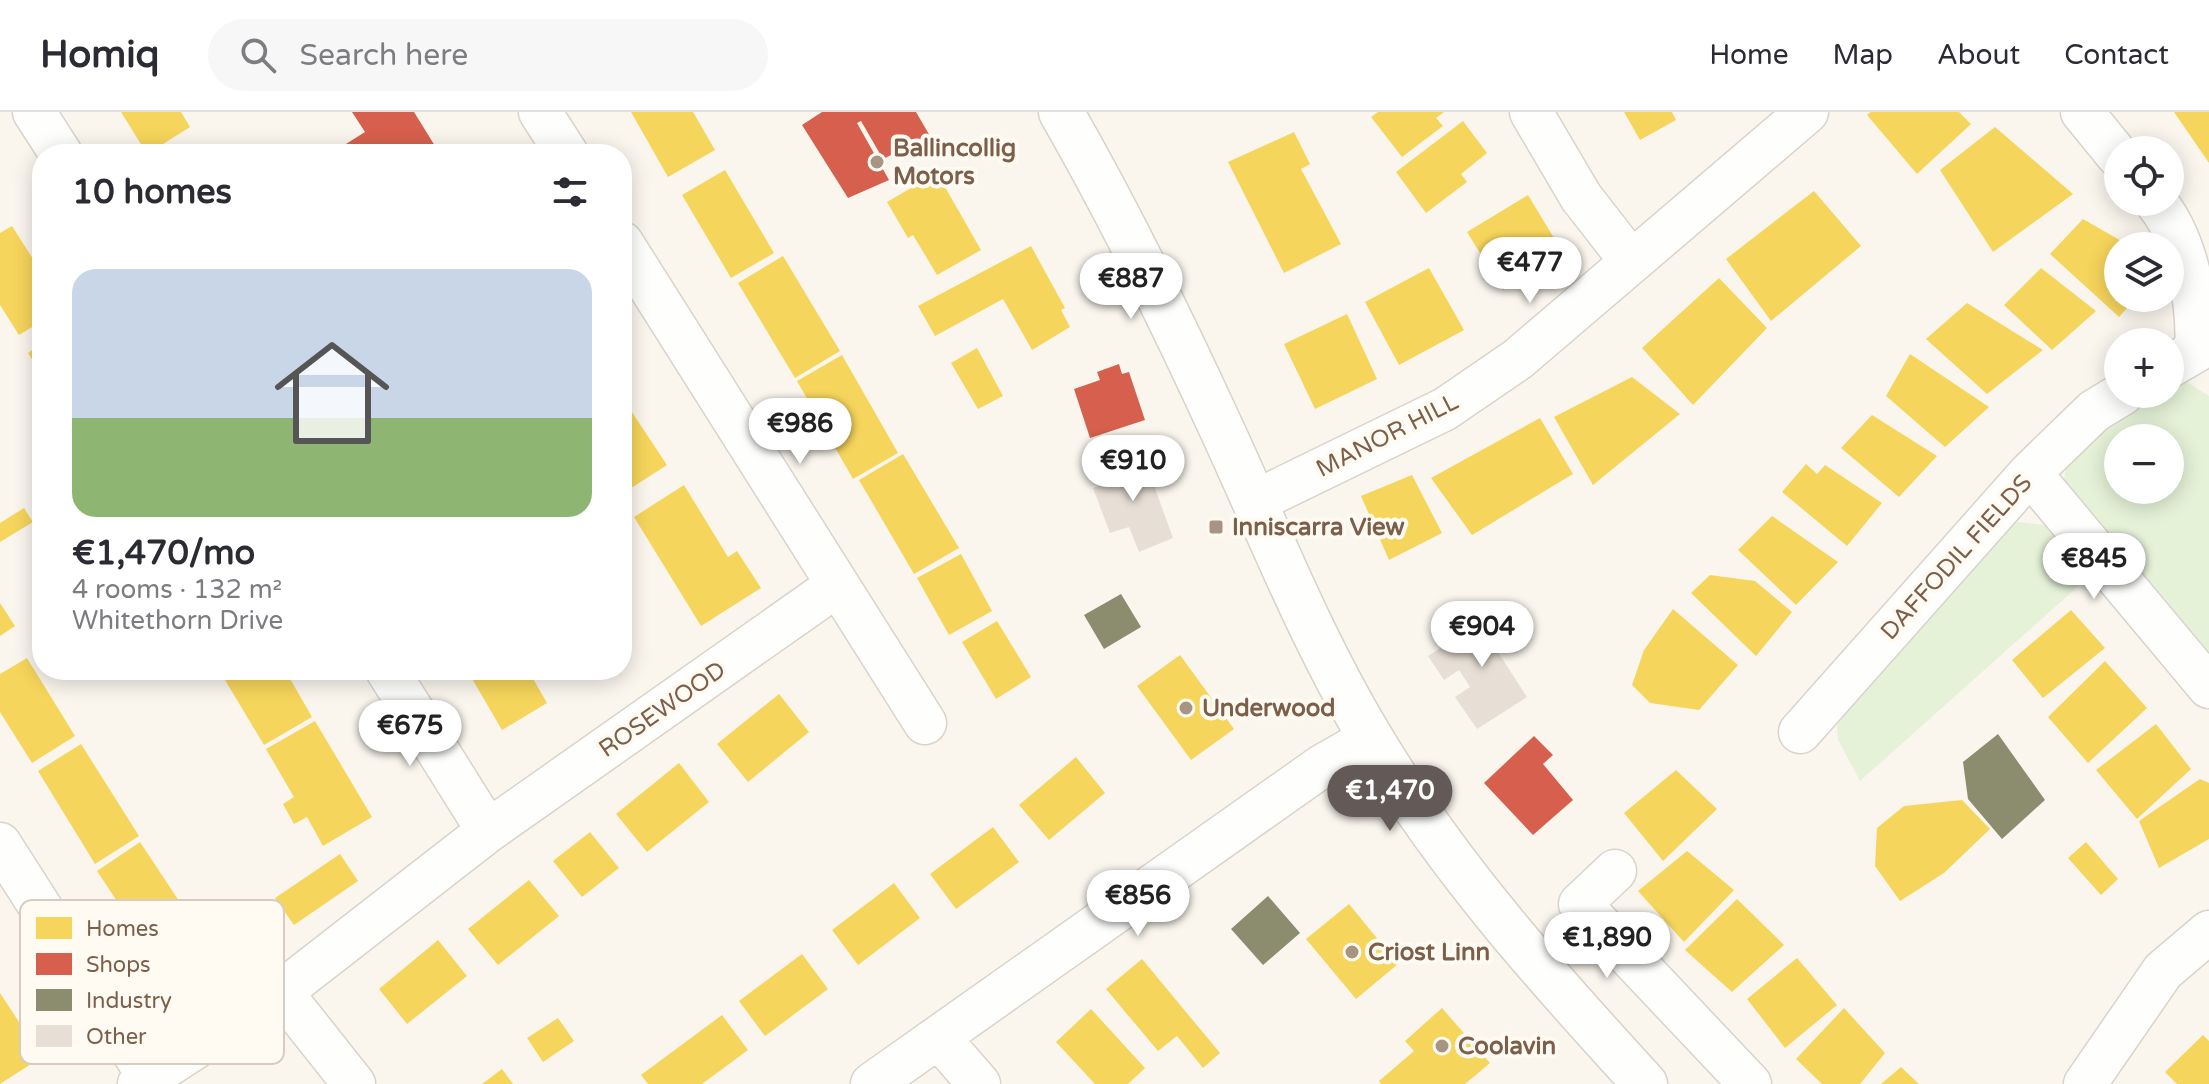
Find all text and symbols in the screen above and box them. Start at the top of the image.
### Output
search box [208,19,768,91]
text: Homiq [40,32,160,78]
icon: search [236,33,280,77]
text: Search here [300,37,468,74]
text: Home [1709,38,1789,72]
text: Map [1833,38,1893,72]
text: About [1937,38,2020,72]
text: Contact [2064,38,2169,72]
place label: Ballincollig Motors [893,134,1016,191]
map controls [2104,136,2184,504]
button: locate [2104,136,2184,216]
marker: Ballincollig Motors [868,153,886,171]
icon: filters [548,170,592,214]
text: 10 homes [72,172,232,213]
button: layers [2104,232,2184,312]
pin: €477 [1483,237,1577,305]
text: €477 [1497,247,1563,278]
pin: €887 [1084,253,1178,321]
text: €887 [1098,263,1164,294]
icon: home [260,321,404,465]
button: + [2104,328,2184,408]
street label: MANOR HILL [1311,387,1463,484]
pin: €986 [753,398,847,466]
text: €986 [767,408,833,439]
button: − [2104,424,2184,504]
pin: €910 [1086,435,1180,503]
text: €910 [1100,445,1166,476]
street label: DAFFODIL FIELDS [1875,469,2038,646]
place label: Inniscarra View [1232,513,1405,542]
marker: Inniscarra View [1207,518,1225,536]
text: €1,470/mo [72,533,255,574]
pin: €845 [2047,533,2141,601]
text: €845 [2061,543,2127,574]
text: 4 rooms · 132 m² [72,574,282,605]
pin: €904 [1435,601,1529,669]
text: Whitethorn Drive [72,605,283,636]
text: €904 [1449,611,1515,642]
street label: ROSEWOOD [593,655,731,764]
place label: Underwood [1202,694,1335,723]
marker: Underwood [1177,699,1195,717]
pin: €675 [363,700,457,768]
text: €675 [377,710,443,741]
pin: €1,470 [1325,765,1455,833]
text: €1,470 [1345,775,1435,806]
pin: €856 [1091,870,1185,938]
text: €856 [1105,880,1171,911]
legend [20,900,284,1064]
pin: €1,890 [1542,912,1672,980]
text: Homes [86,916,159,942]
text: €1,890 [1562,922,1652,953]
place label: Criost Linn [1368,938,1490,967]
marker: Criost Linn [1343,943,1361,961]
text: Shops [86,952,151,978]
text: Industry [86,988,172,1014]
text: Other [86,1024,147,1050]
place label: Coolavin [1458,1032,1556,1061]
marker: Coolavin [1433,1037,1451,1055]

